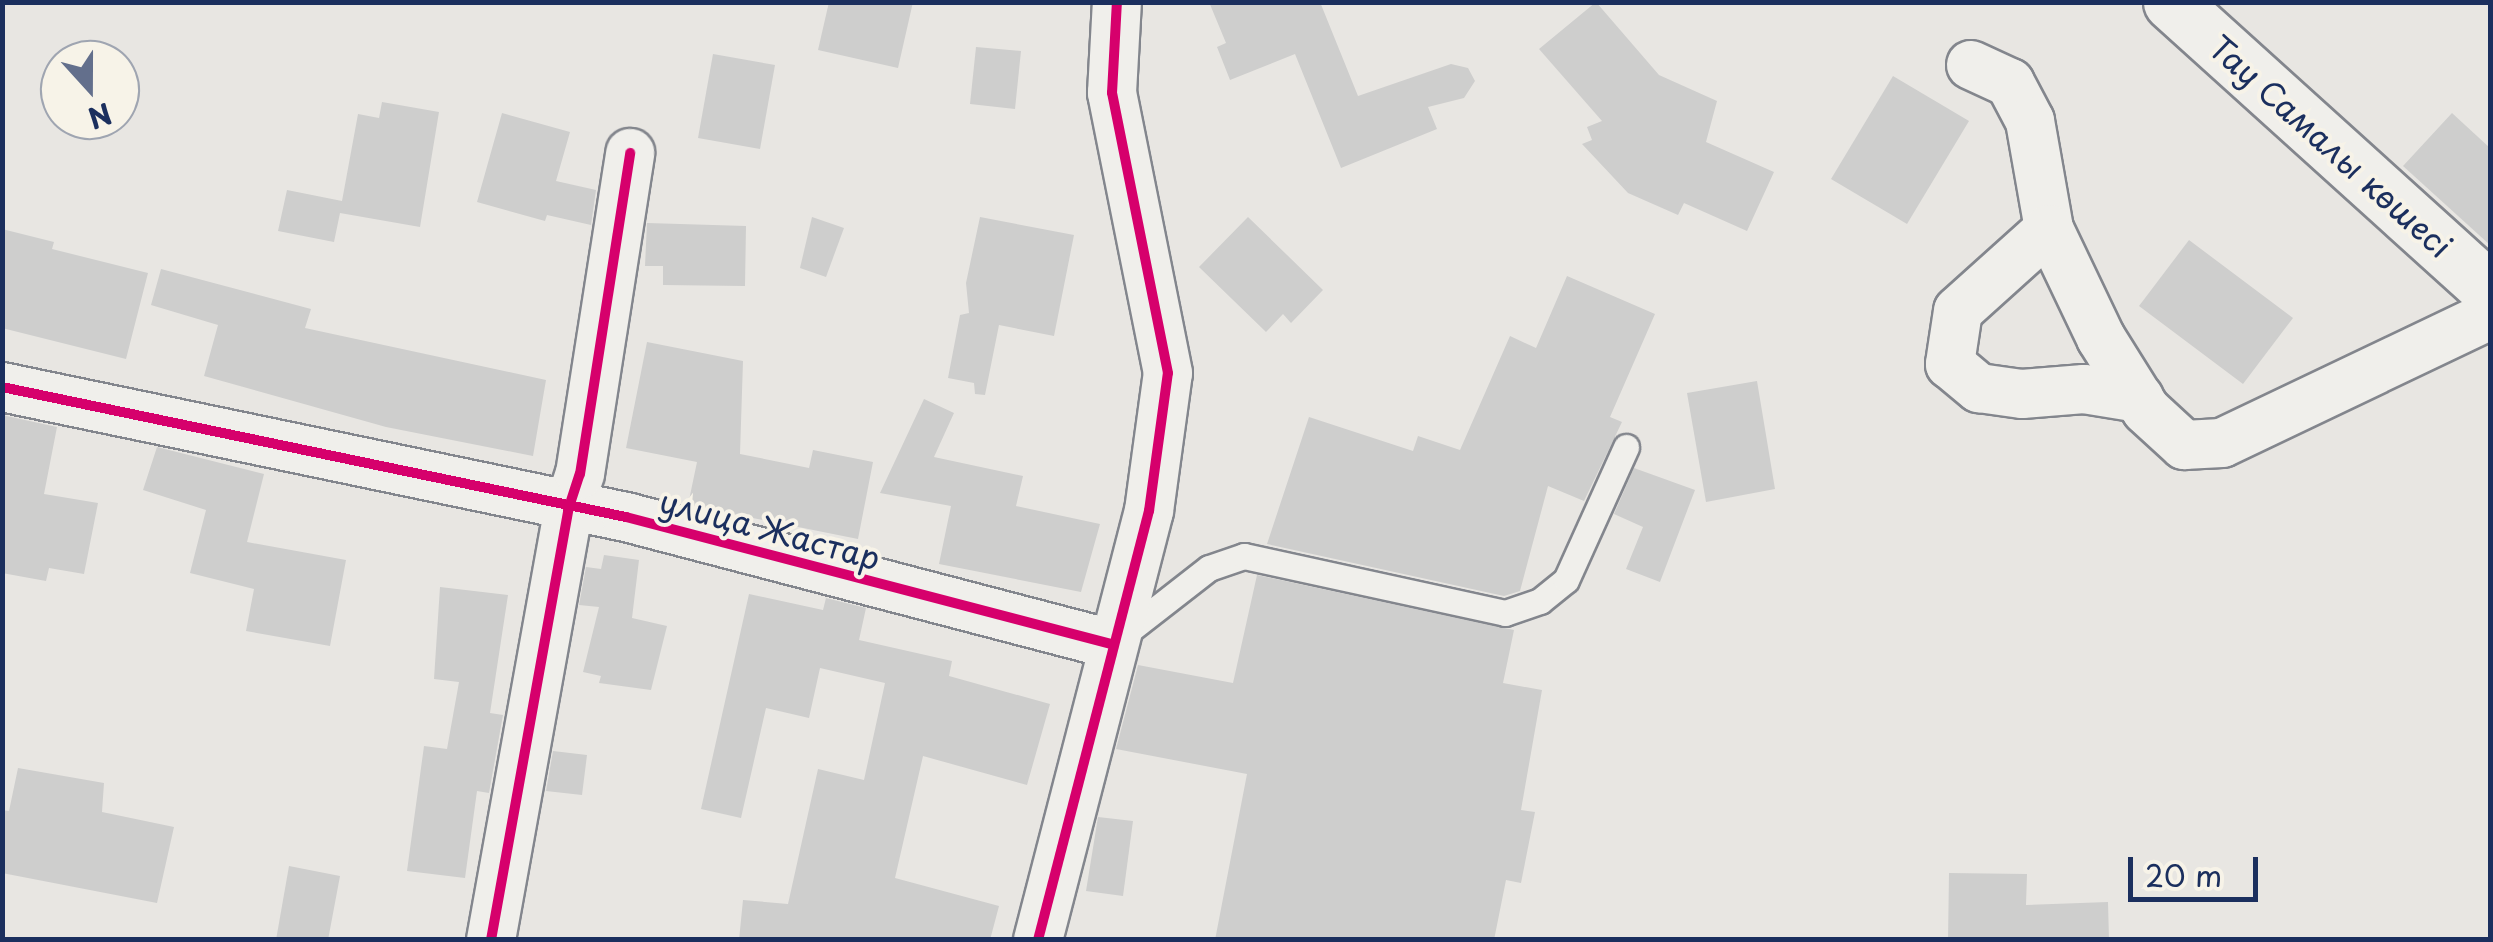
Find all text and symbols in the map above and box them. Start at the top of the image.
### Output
street label: Тау Самалы көшесі [2202,27,2460,265]
north arrow [40,40,140,140]
text: N [82,93,118,141]
street label: улица Жастар [655,481,885,577]
scale bar [2133,837,2263,899]
text: 20 m [2145,852,2222,897]

